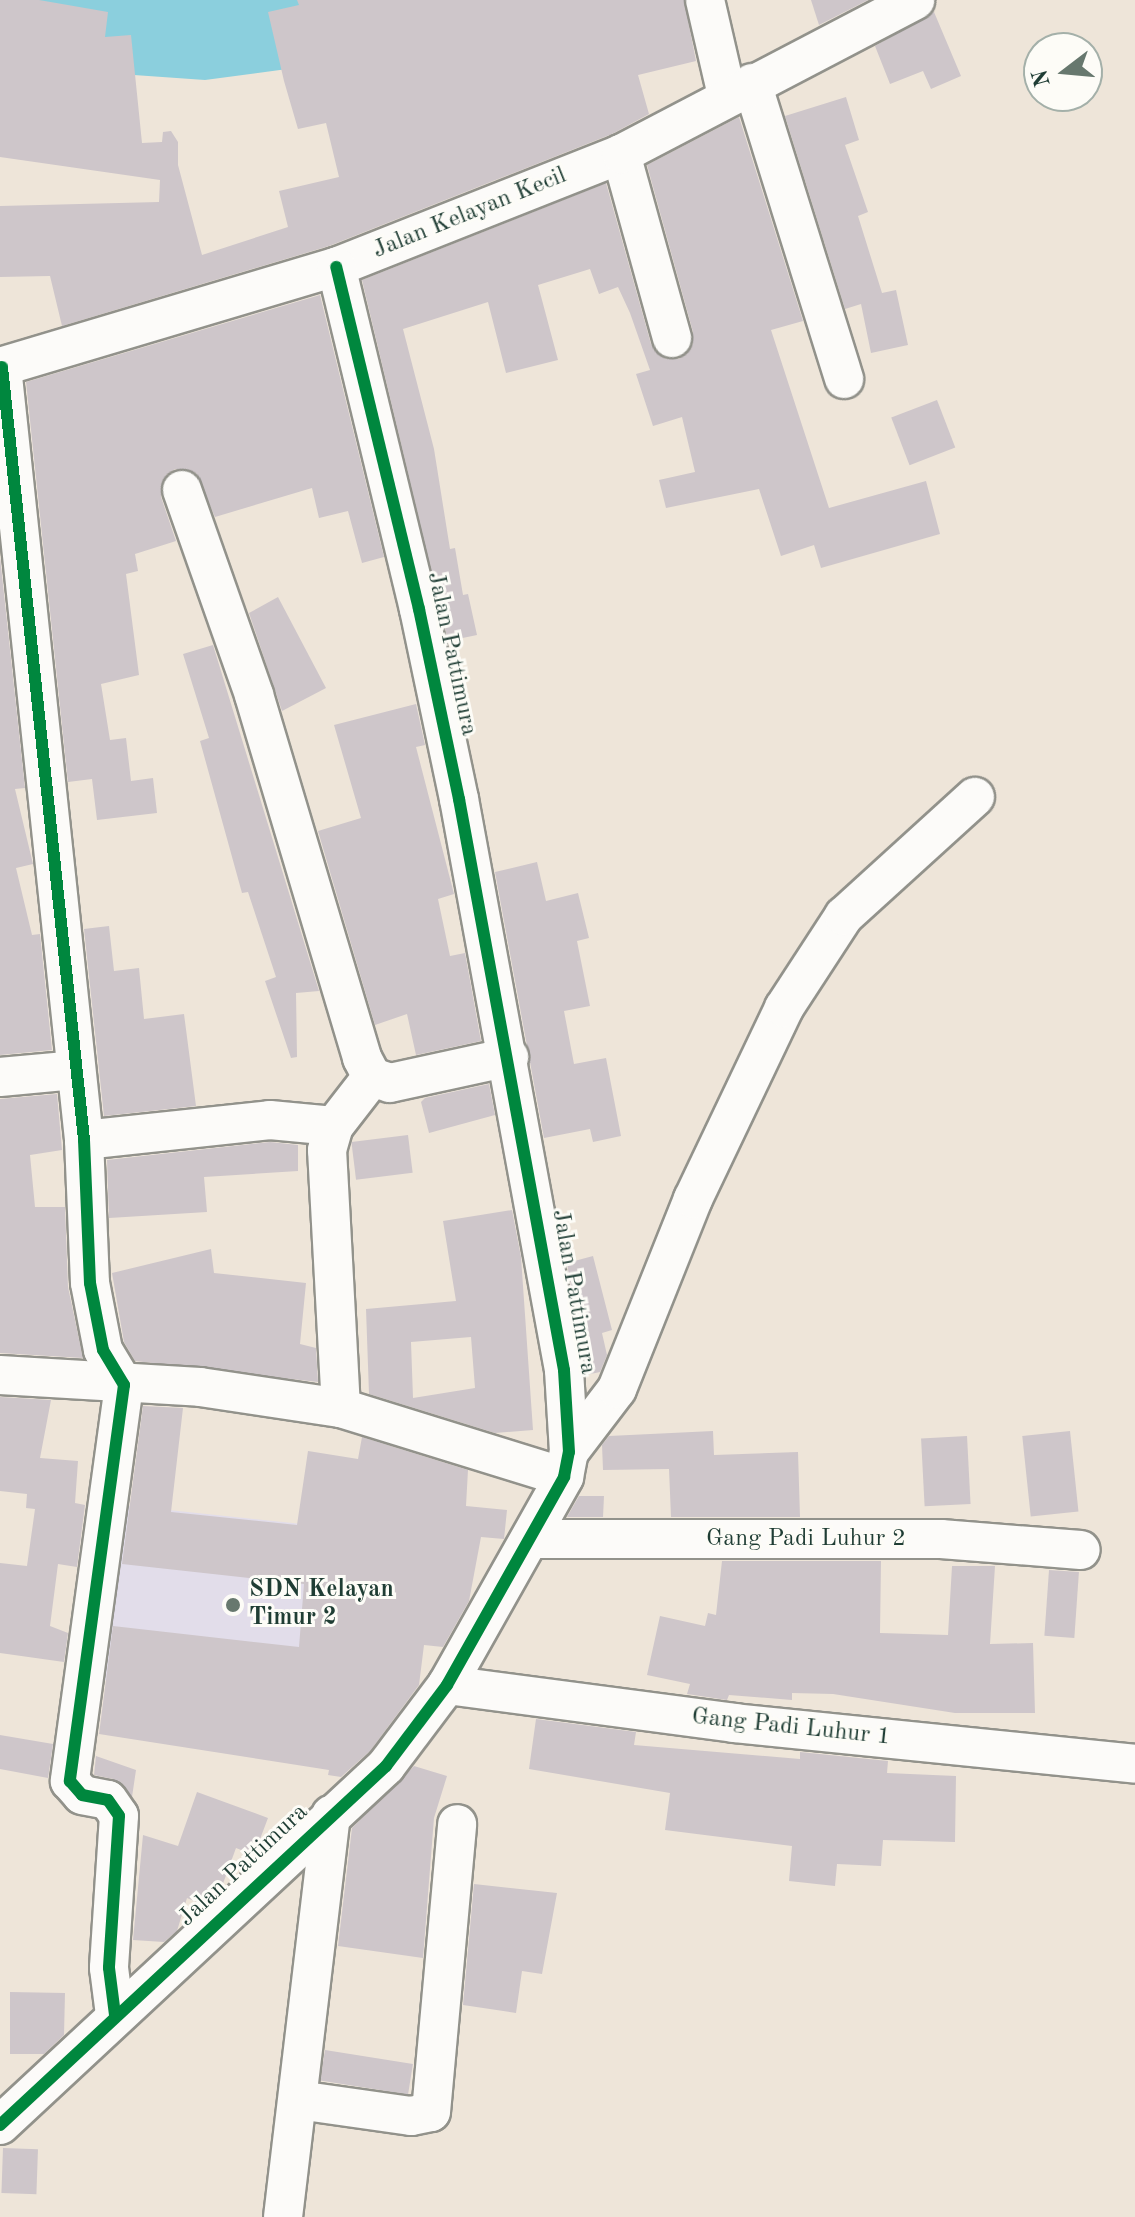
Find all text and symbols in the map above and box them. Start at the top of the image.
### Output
north arrow [1023,32,1103,112]
text: N [1029,67,1055,89]
street label: Jalan Kelayan Kecil [369,162,571,266]
street label: Jalan Pattimura [420,569,482,739]
street label: Jalan Pattimura [544,1207,602,1377]
street label: Gang Padi Luhur 2 [706,1526,906,1554]
place label: SDN Kelayan Timur 2 [249,1577,394,1633]
marker: SDN Kelayan Timur 2 [224,1596,242,1614]
street label: Gang Padi Luhur 1 [690,1703,892,1753]
street label: Jalan Pattimura [173,1799,315,1933]

